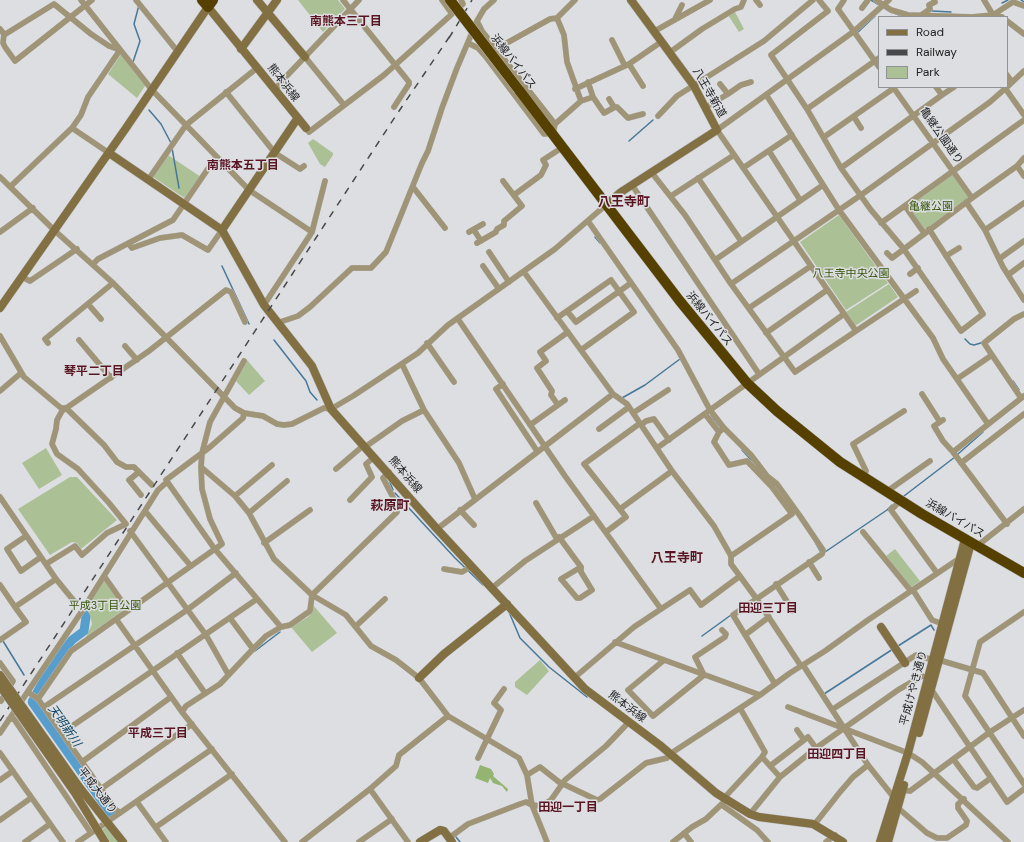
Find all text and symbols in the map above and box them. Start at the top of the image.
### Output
district label: 南熊本三丁目 [310,15,382,29]
legend [878,16,1008,88]
text: Road [916,24,944,40]
street label: 浜線バイパス [487,32,539,92]
text: Railway [916,44,957,60]
street label: 熊本浜線 [264,62,302,104]
text: Park [916,64,940,80]
street label: 八王寺新道 [690,66,728,120]
street label: 亀継公園通り [917,105,965,167]
district label: 南熊本五丁目 [207,159,279,173]
district label: 八王寺町 [598,195,650,211]
park label: 亀継公園 [909,200,953,214]
park label: 八王寺中央公園 [813,267,889,281]
street label: 浜線バイパス [683,289,735,349]
district label: 琴平二丁目 [64,365,124,379]
street label: 熊本浜線 [386,454,424,496]
street label: 浜線バイパス [923,497,987,541]
district label: 萩原町 [371,499,409,515]
district label: 八王寺町 [651,551,703,567]
park label: 平成3丁目公園 [69,599,141,613]
district label: 田迎三丁目 [738,602,798,616]
street label: 平成けやき通り [898,649,930,727]
street label: 熊本浜線 [605,688,649,726]
water label: 天明新川 [44,702,84,750]
district label: 平成三丁目 [128,727,188,741]
district label: 田迎四丁目 [807,748,867,762]
street label: 平成大通り [75,765,119,817]
district label: 田迎一丁目 [538,801,598,815]

